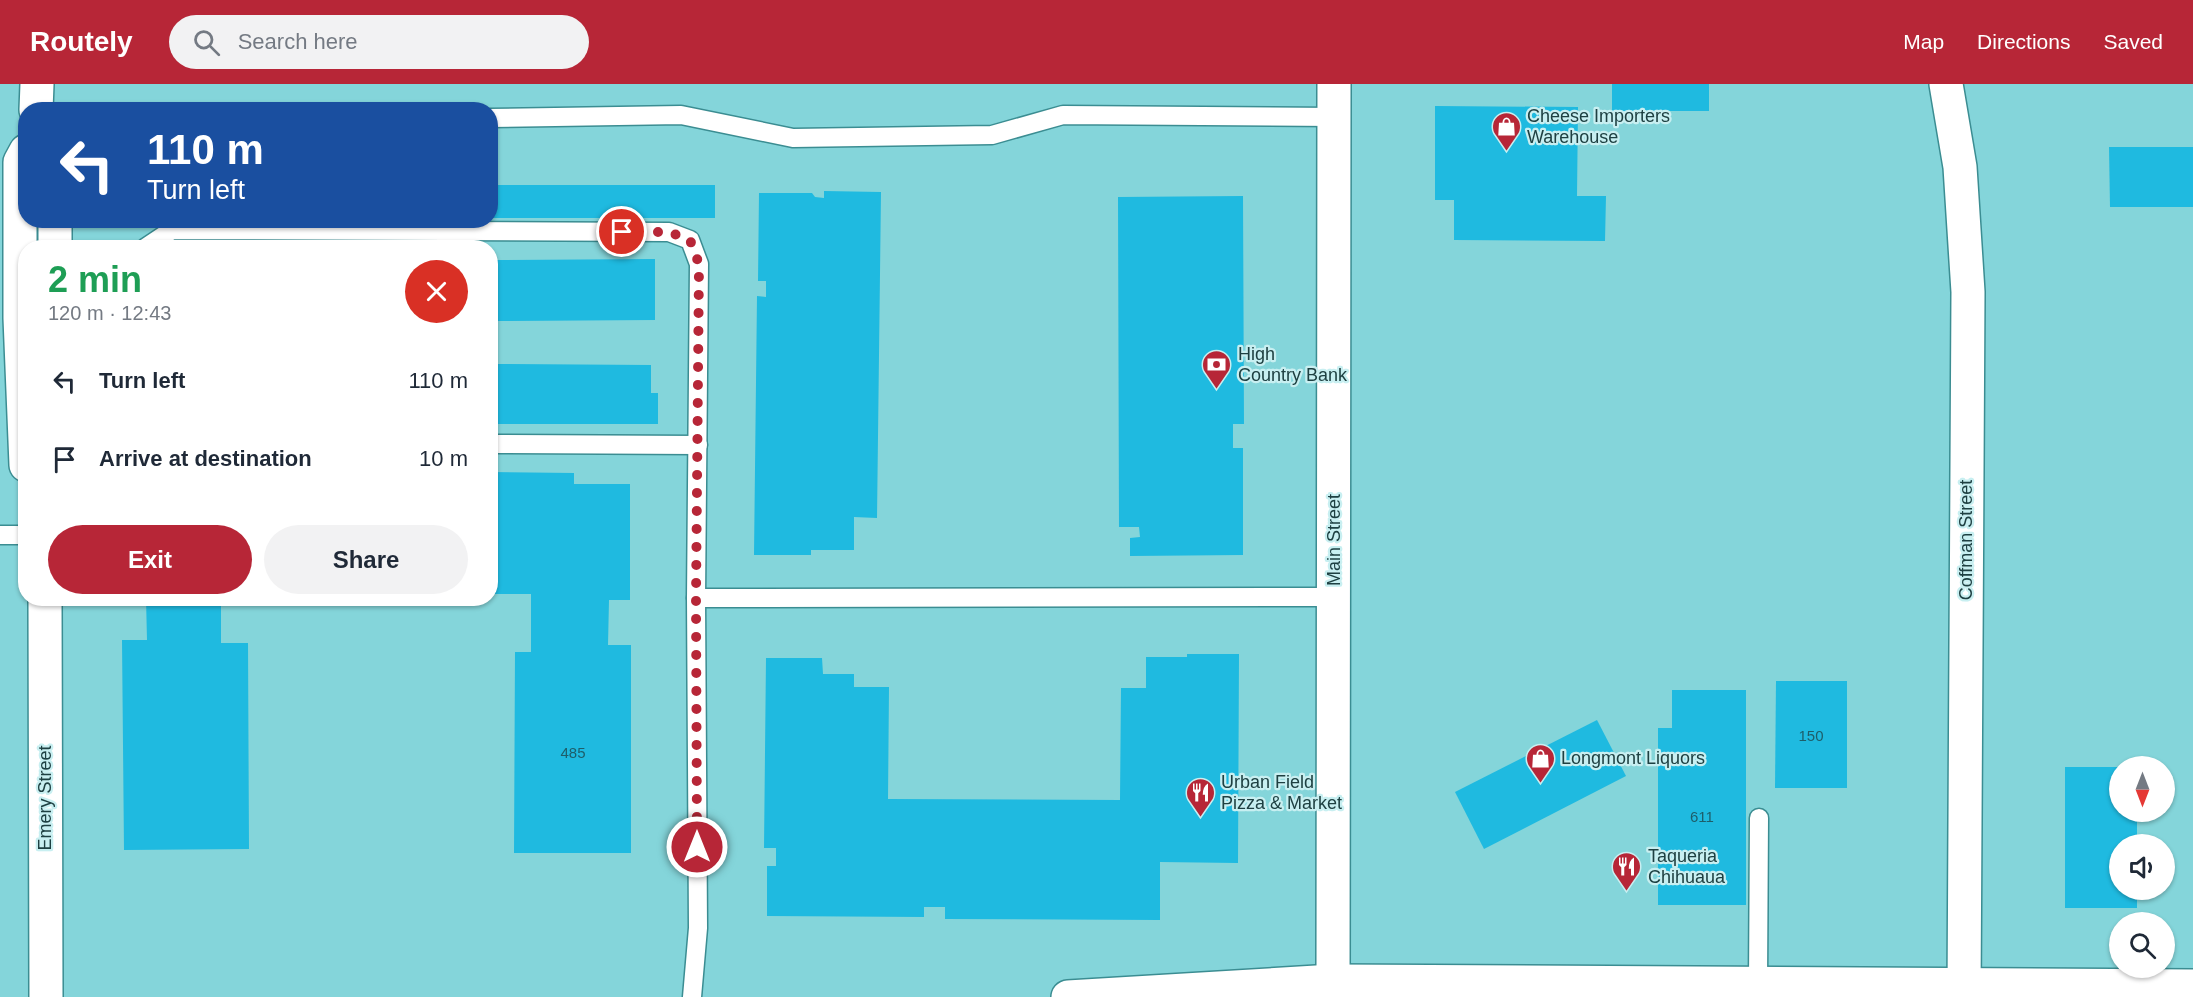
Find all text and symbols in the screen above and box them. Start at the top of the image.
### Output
search box [169,15,589,69]
text: Routely [30,26,133,57]
icon: search [190,26,223,59]
text: Search here [238,29,358,54]
text: Map [1903,30,1944,53]
text: Directions [1977,30,2070,53]
text: Saved [2103,30,2163,53]
place label: Cheese Importers Warehouse [1527,106,1670,147]
shop icon: Cheese Importers Warehouse [1490,110,1522,152]
icon: left [48,126,126,204]
text: 110 m [147,126,264,173]
text: Turn left [147,175,245,205]
pin [596,206,647,257]
icon: arrive [605,215,638,248]
text: 2 min [48,259,142,300]
button: close [405,260,468,323]
text: 120 m · 12:43 [48,302,171,324]
place label: High Country Bank [1238,344,1348,385]
bank icon: High Country Bank [1201,348,1233,390]
icon: left [48,365,81,398]
text: Turn left [99,368,185,393]
text: 110 m [408,368,468,393]
icon: arrive [48,443,81,476]
text: Arrive at destination [99,446,312,471]
text: 10 m [419,446,468,471]
street label: Coffman Street [1956,480,1976,600]
street label: Main Street [1324,494,1344,586]
button: Exit [48,525,252,594]
button: Share [264,525,468,594]
house number: 150 [1798,727,1824,744]
shop icon: Longmont Liquors [1524,742,1556,784]
house number: 485 [560,744,586,761]
street label: Emery Street [35,745,55,851]
place label: Longmont Liquors [1561,748,1705,768]
north arrow [2109,756,2175,822]
map controls [2109,756,2175,978]
place label: Urban Field Pizza & Market [1221,772,1342,813]
restaurant icon: Urban Field Pizza & Market [1184,776,1216,818]
house number: 611 [1690,808,1714,825]
position arrow [665,815,729,879]
button: sound [2109,834,2175,900]
place label: Taqueria Chihuaua [1648,846,1726,887]
restaurant icon: Taqueria Chihuaua [1611,850,1643,892]
button: search [2109,912,2175,978]

